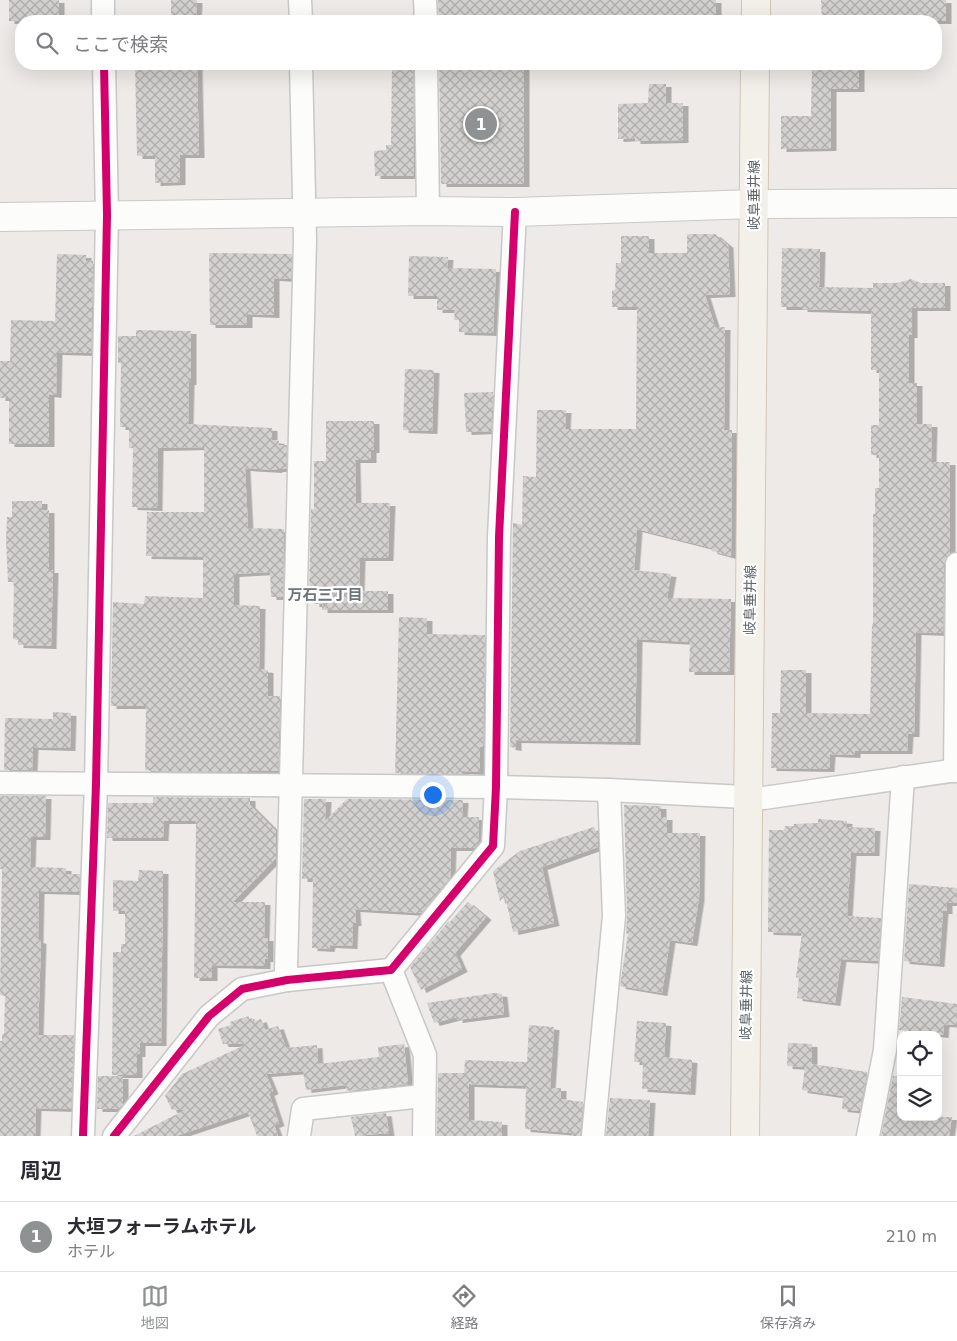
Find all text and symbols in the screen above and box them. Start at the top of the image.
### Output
search box [15,15,942,70]
icon: search [33,29,61,57]
text: ここで検索 [73,33,168,55]
pin: 1 [465,105,497,143]
street label: 岐阜垂井線 [746,160,762,230]
street label: 岐阜垂井線 [741,565,759,635]
district label: 万石三丁目 [287,586,363,604]
your location [420,782,446,808]
street label: 岐阜垂井線 [737,970,755,1040]
map controls [897,1031,942,1121]
button: locate [897,1031,942,1076]
button: layers [897,1076,942,1121]
text: 周辺 [20,1159,62,1183]
text: 大垣フォーラムホテル [67,1215,256,1237]
text: 1 [30,1227,42,1246]
text: 210 m [886,1227,937,1246]
text: ホテル [67,1242,115,1261]
tab: 地図 [141,1282,169,1332]
tab: 経路 [450,1282,478,1332]
tab: 保存済み [760,1282,816,1332]

